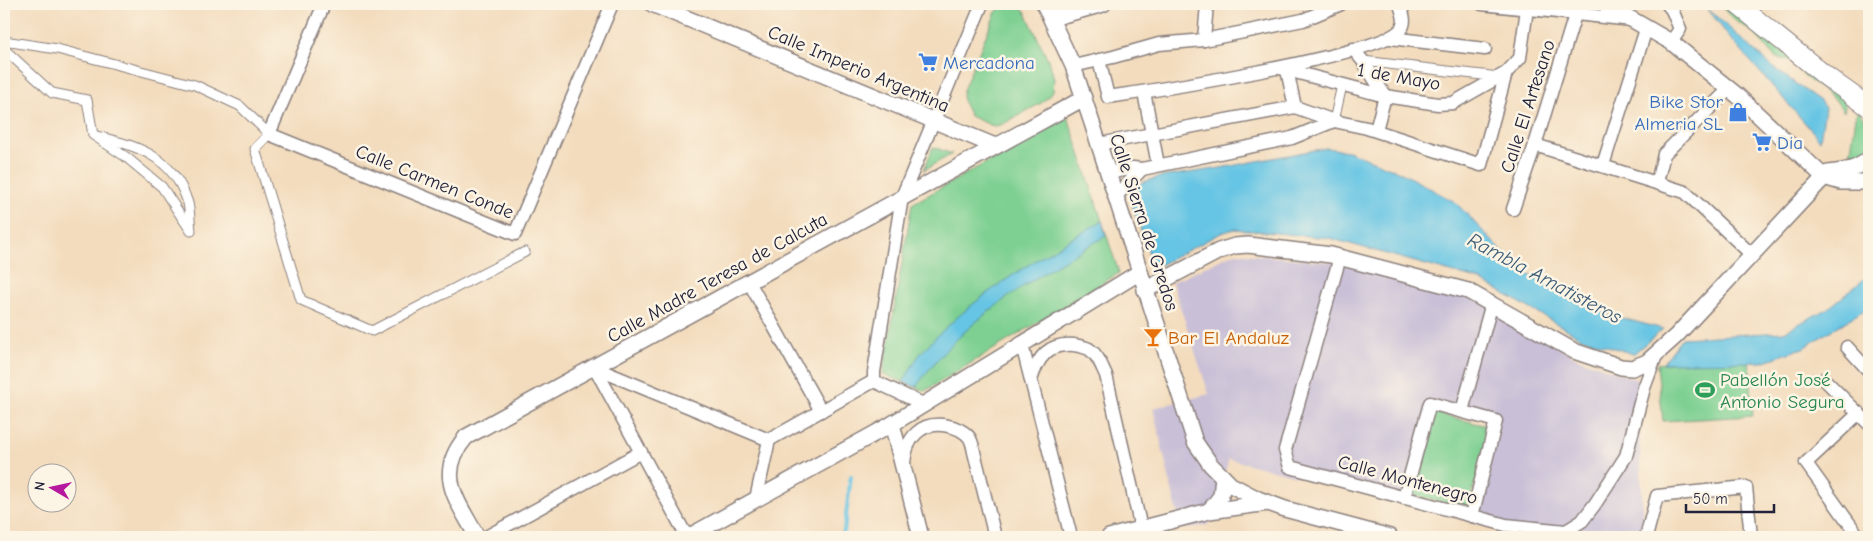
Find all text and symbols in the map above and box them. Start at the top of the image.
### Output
street label: Calle Imperio Argentina [765,21,953,117]
street label: Calle El Artesano [1496,37,1560,176]
supermarket icon: Mercadona [917,51,939,73]
place label: Mercadona [943,52,1035,74]
street label: 1 de Mayo [1356,59,1442,95]
place label: Bike Stor Almeria SL [1635,91,1723,135]
shop icon: Bike Stor Almeria SL [1727,101,1749,123]
street label: Calle Sierra de Gredos [1105,131,1183,314]
supermarket icon: Dia [1751,131,1773,153]
place label: Dia [1777,132,1803,154]
street label: Calle Carmen Conde [352,140,517,224]
street label: Calle Madre Teresa de Calcuta [604,208,831,348]
water label: Rambla Amatisteros [1464,228,1626,329]
bar icon: Bar El Andaluz [1142,326,1164,348]
place label: Bar El Andaluz [1168,327,1289,349]
place label: Pabellón José Antonio Segura [1720,369,1844,413]
sports icon: Pabellón José Antonio Segura [1694,379,1716,401]
street label: Calle Montenegro [1335,451,1480,509]
north arrow [28,464,78,514]
text: N [31,480,49,492]
scale bar [1686,481,1773,513]
text: 50 m [1693,490,1728,508]

